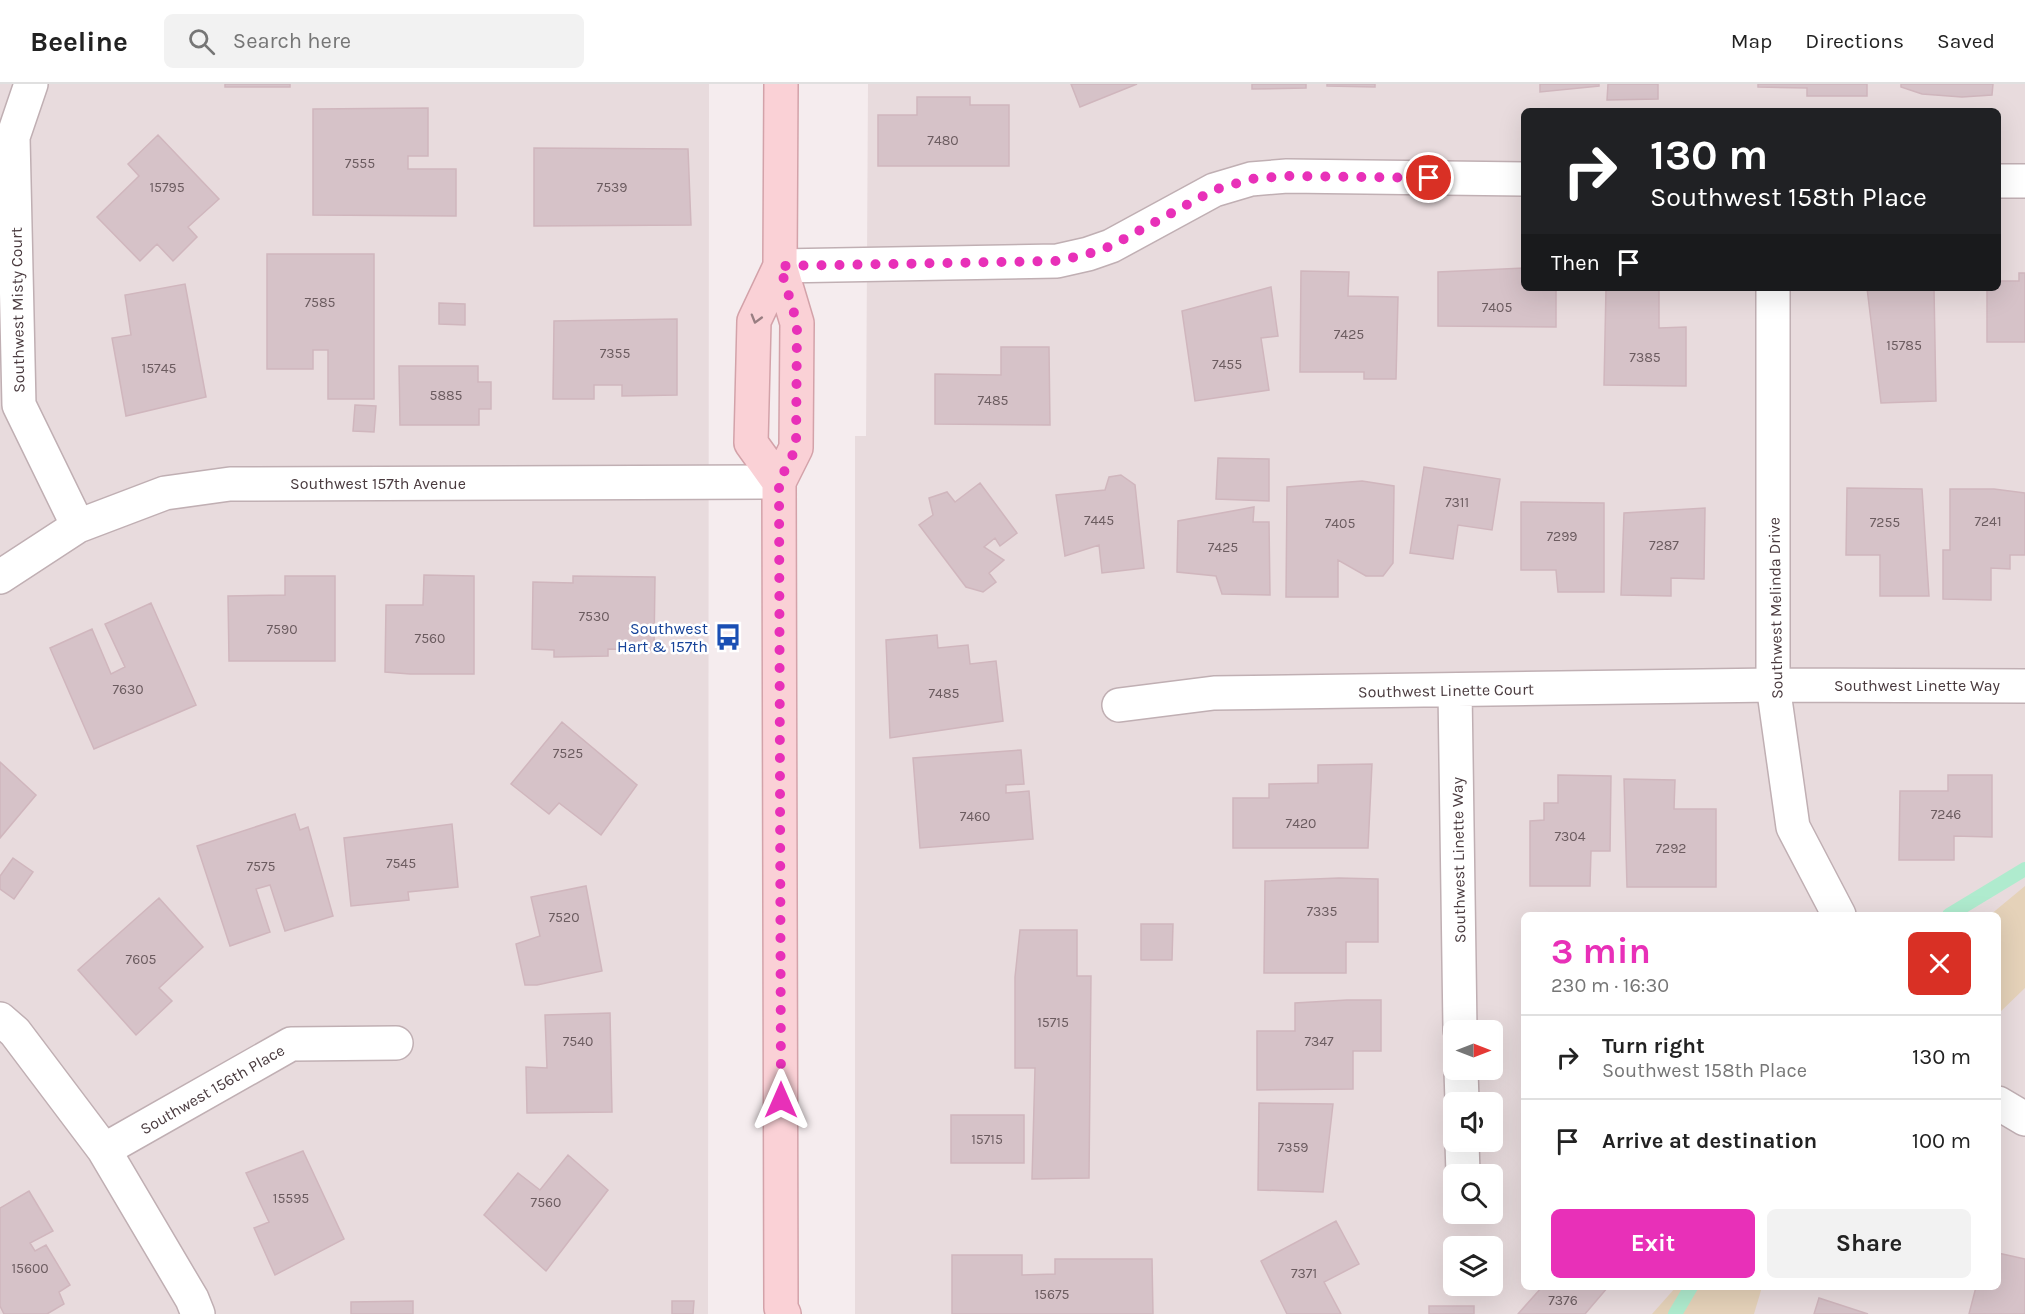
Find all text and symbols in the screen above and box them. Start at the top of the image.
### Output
search box [164,14,584,68]
text: Beeline [30,25,128,58]
icon: search [185,25,218,58]
text: Search here [233,28,351,54]
text: Map [1731,29,1772,53]
text: Directions [1805,29,1904,53]
text: Saved [1937,29,1995,53]
text: 130 m [1650,130,1768,180]
house number: 7480 [927,132,959,149]
icon: right [1551,132,1629,210]
pin [1403,152,1454,203]
house number: 7555 [345,155,375,172]
icon: arrive [1412,161,1445,194]
house number: 15795 [149,179,185,196]
house number: 7539 [597,179,627,196]
text: Southwest 158th Place [1650,181,1927,213]
street label: Southwest Misty Court [7,227,28,393]
icon: arrive [1612,246,1645,279]
text: Then [1551,250,1600,276]
house number: 7585 [305,294,336,311]
house number: 7405 [1482,299,1512,316]
one-way arrow [751,314,764,324]
house number: 7425 [1334,326,1364,343]
house number: 15785 [1886,337,1922,354]
house number: 7355 [600,345,630,362]
house number: 7385 [1629,349,1661,366]
house number: 7455 [1212,356,1242,373]
house number: 15745 [142,360,177,377]
house number: 5885 [429,387,463,404]
house number: 7485 [978,392,1009,409]
street label: Southwest 157th Avenue [290,474,466,493]
house number: 7311 [1445,494,1469,511]
house number: 7445 [1084,512,1114,529]
house number: 7241 [1974,513,2002,530]
house number: 7255 [1870,514,1900,531]
house number: 7405 [1325,515,1355,532]
street label: Southwest Melinda Drive [1764,517,1787,699]
house number: 7299 [1547,528,1577,545]
house number: 7287 [1649,537,1679,554]
house number: 7425 [1208,539,1238,556]
house number: 7530 [578,608,610,625]
place label: Southwest Hart & 157th [617,619,708,656]
house number: 7590 [267,621,297,638]
bus stop icon: Southwest Hart & 157th [713,622,743,652]
house number: 7560 [415,630,445,647]
street label: Southwest Linette Way [1834,676,2001,695]
street label: Southwest Linette Court [1358,679,1534,702]
house number: 7630 [112,681,144,698]
house number: 7485 [929,685,960,702]
house number: 7525 [553,745,583,762]
street label: Southwest Linette Way [1448,776,1469,943]
house number: 7246 [1931,806,1961,823]
house number: 7460 [960,808,990,825]
house number: 7420 [1286,815,1316,832]
house number: 7304 [1555,828,1586,845]
house number: 7292 [1656,840,1686,857]
house number: 7545 [386,855,416,872]
house number: 7575 [247,858,276,875]
house number: 7335 [1306,903,1338,920]
house number: 7520 [549,909,579,926]
text: 3 min [1551,930,1651,972]
button: close [1908,932,1971,995]
house number: 7605 [126,951,156,968]
text: 230 m · 16:30 [1551,974,1669,997]
house number: 15715 [1037,1014,1069,1031]
north arrow [1443,1020,1503,1080]
map controls [1443,1020,1503,1296]
house number: 7540 [563,1033,593,1050]
house number: 7347 [1304,1033,1334,1050]
text: Turn right [1602,1033,1705,1059]
street label: Southwest 156th Place [137,1040,288,1139]
icon: right [1551,1041,1584,1074]
text: 130 m [1912,1044,1971,1070]
text: Southwest 158th Place [1602,1059,1807,1082]
position arrow [749,1068,813,1132]
button: sound [1443,1092,1503,1152]
icon: arrive [1551,1125,1584,1158]
text: Arrive at destination [1602,1128,1817,1154]
text: 100 m [1912,1128,1971,1154]
house number: 15715 [971,1131,1003,1148]
house number: 7359 [1278,1139,1308,1156]
button: search [1443,1164,1503,1224]
house number: 15595 [273,1190,309,1207]
house number: 7560 [531,1194,561,1211]
button: Exit [1551,1209,1755,1278]
button: Share [1767,1209,1971,1278]
button: layers [1443,1236,1503,1296]
house number: 15600 [11,1260,49,1277]
house number: 7371 [1291,1265,1317,1282]
house number: 15675 [1034,1286,1070,1303]
house number: 7376 [1548,1292,1578,1309]

